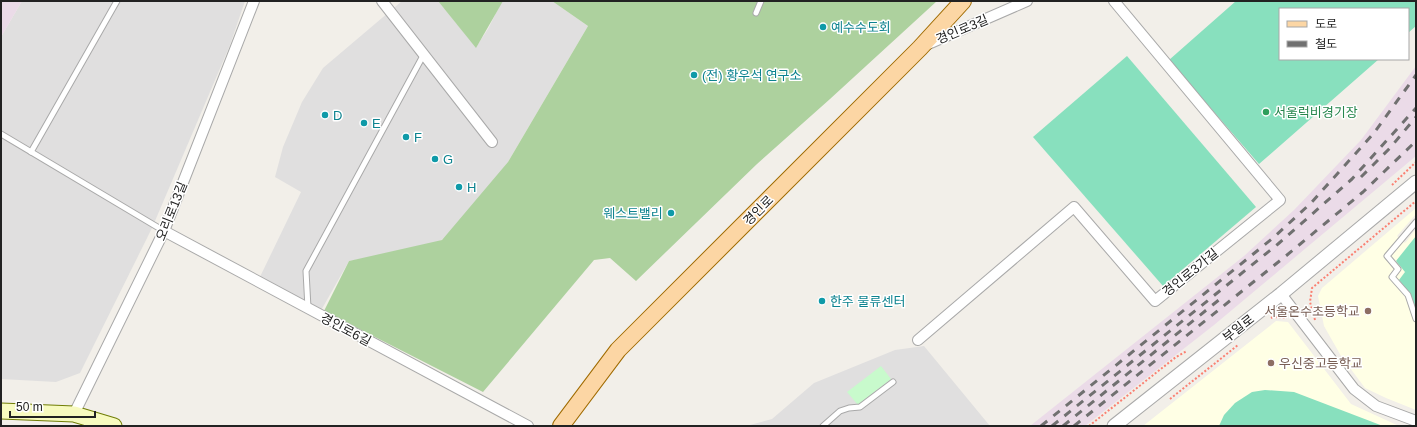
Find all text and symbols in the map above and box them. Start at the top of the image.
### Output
legend [1279,8,1409,60]
street label: 경인로3길 [934,12,990,47]
text: 도로 [1315,17,1337,31]
place label: 예수수도회 [831,20,891,35]
marker: 예수수도회 [818,22,828,32]
text: 철도 [1315,37,1337,51]
place label: (전) 황우석 연구소 [702,68,802,83]
marker: (전) 황우석 연구소 [689,70,699,80]
place label: 서울럭비경기장 [1274,105,1358,120]
marker: 서울럭비경기장 [1261,107,1271,117]
place label: D [333,108,342,123]
marker: D [320,110,330,120]
place label: E [372,116,381,131]
marker: E [359,118,369,128]
place label: F [414,130,422,145]
marker: F [401,132,411,142]
place label: G [443,152,453,167]
marker: G [430,154,440,164]
street label: 오리로13길 [153,179,190,243]
place label: H [467,180,476,195]
marker: H [454,182,464,192]
street label: 경인로 [740,192,776,228]
place label: 웨스트밸리 [603,206,663,221]
marker: 웨스트밸리 [666,208,676,218]
street label: 경인로3가길 [1160,245,1221,299]
place label: 한주 물류센터 [830,294,905,309]
marker: 한주 물류센터 [817,296,827,306]
place label: 서울온수초등학교 [1264,304,1360,319]
marker: 서울온수초등학교 [1363,306,1373,316]
street label: 경인로6길 [318,310,374,349]
street label: 부일로 [1220,311,1257,345]
place label: 우신중고등학교 [1279,356,1363,371]
marker: 우신중고등학교 [1266,358,1276,368]
scale bar [10,393,95,419]
text: 50 m [16,400,43,414]

